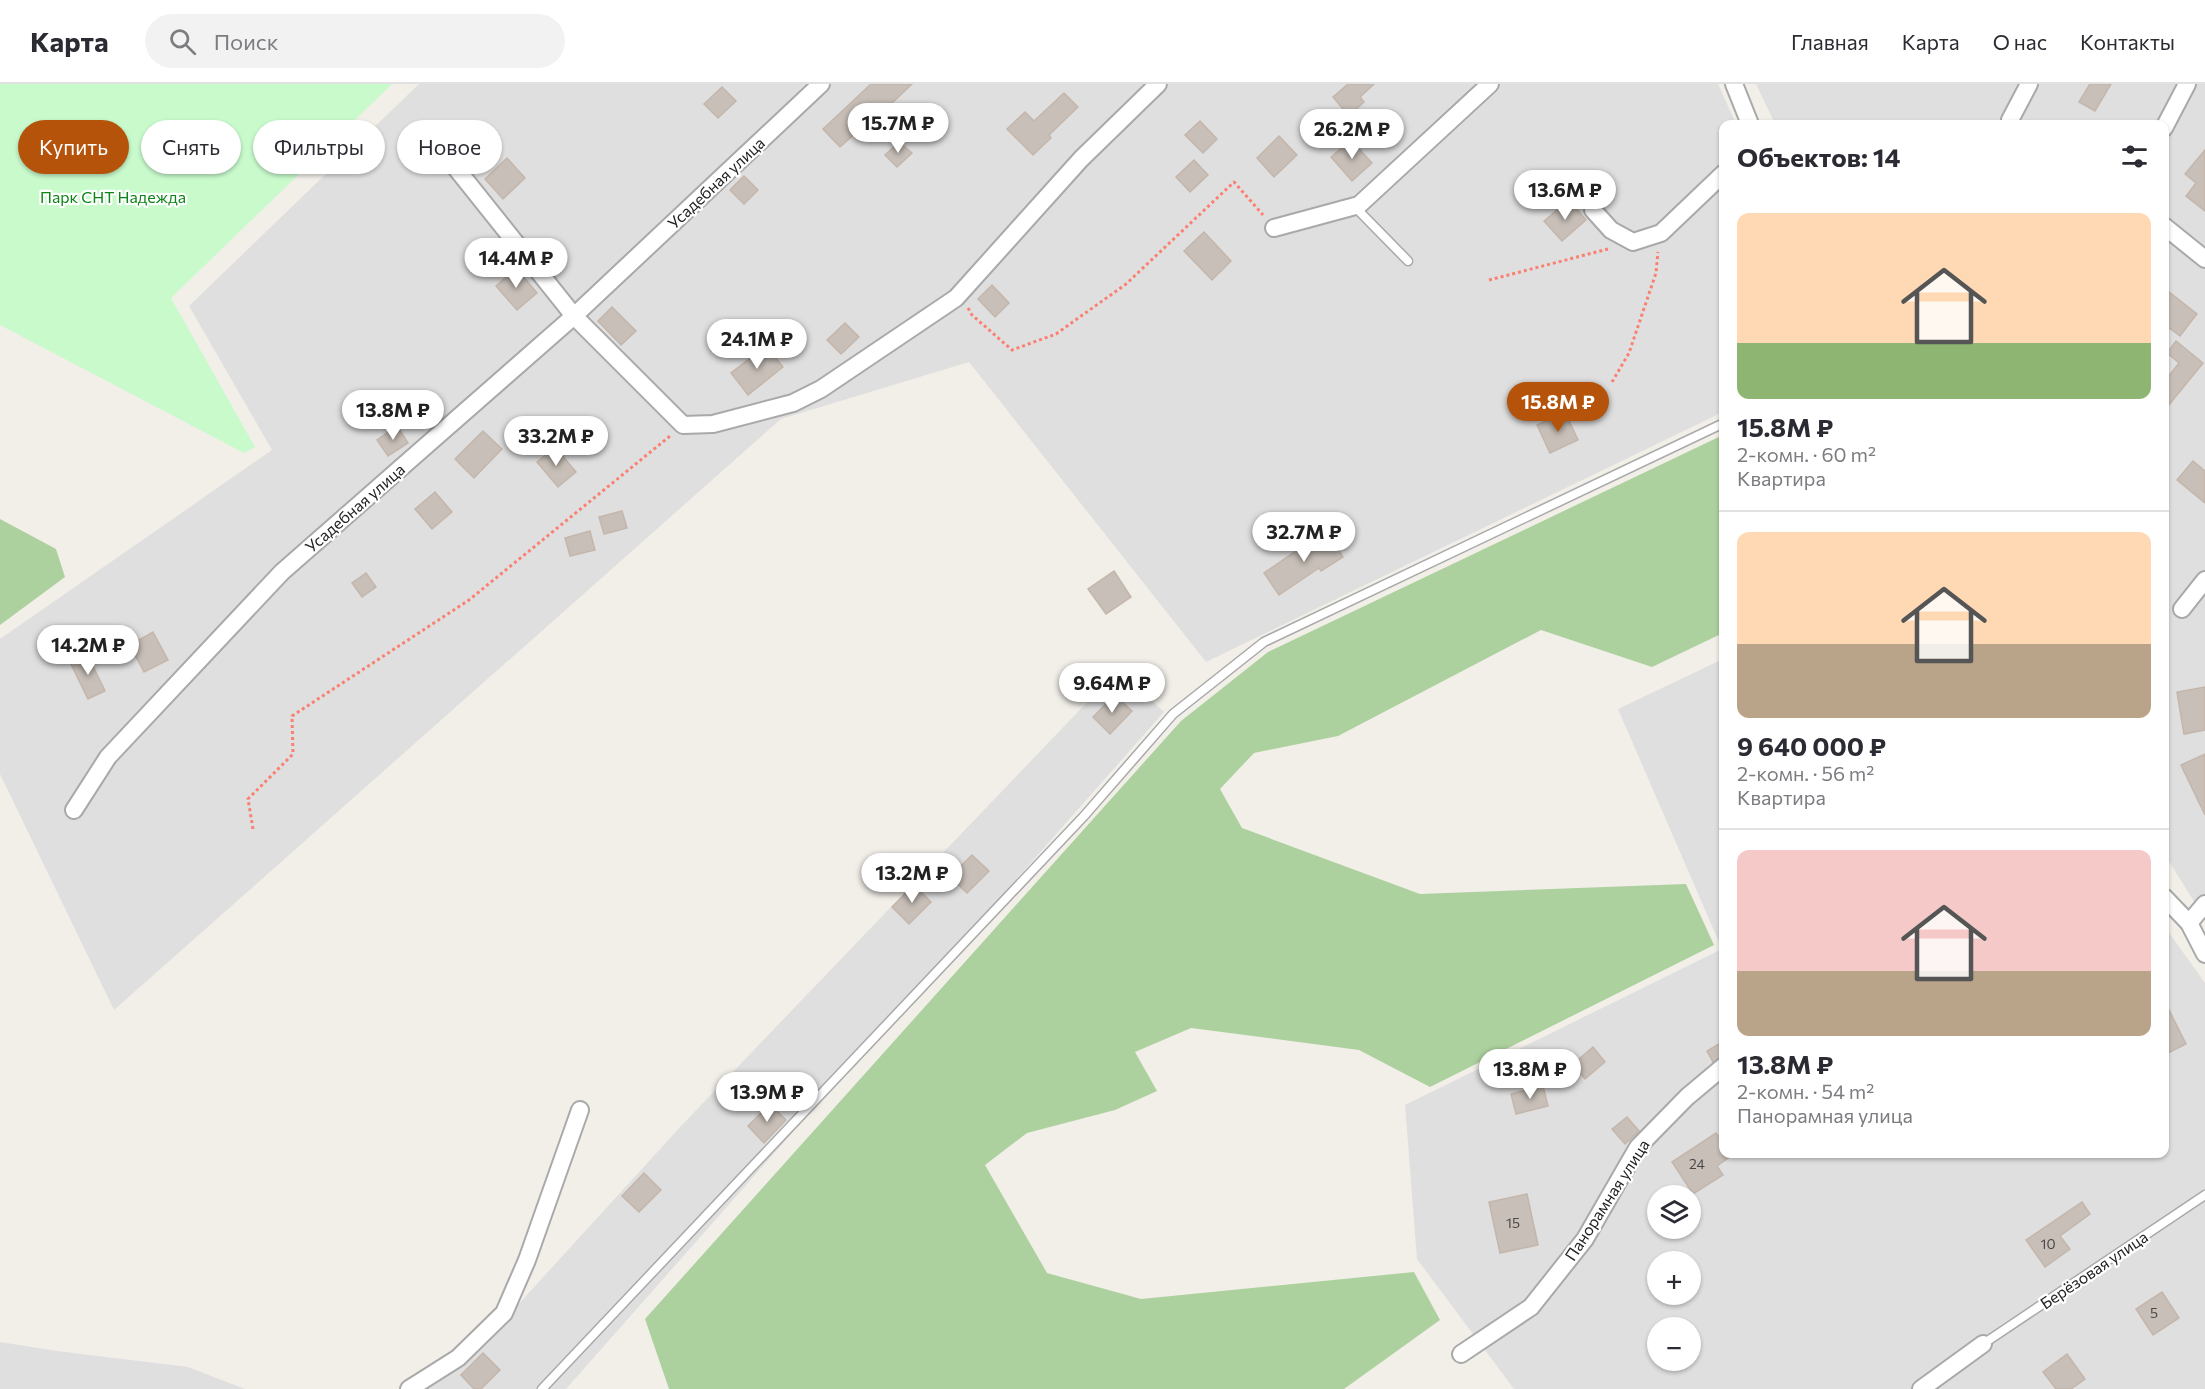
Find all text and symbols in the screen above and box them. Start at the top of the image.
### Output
search box [145,14,565,68]
text: Карта [30,24,109,58]
icon: search [166,25,199,58]
text: Поиск [214,28,278,55]
text: Главная [1791,29,1869,54]
text: Карта [1902,29,1960,54]
text: О нас [1993,29,2047,54]
text: Контакты [2080,29,2175,54]
pin: 15.7M ₽ [843,103,953,154]
pin: 26.2M ₽ [1297,109,1407,160]
text: 15.7M ₽ [862,110,934,134]
text: 26.2M ₽ [1314,116,1390,140]
chip: Купить [18,120,129,174]
chip: Снять [141,120,241,174]
chip: Фильтры [253,120,385,174]
chip: Новое [397,120,502,174]
street label: Усадебная улица [663,133,768,232]
icon: filters [2118,140,2151,173]
text: Объектов: 14 [1737,141,1901,172]
pin: 13.6M ₽ [1510,170,1620,221]
text: 13.6M ₽ [1528,177,1602,201]
park label: Парк СНТ Надежда [40,187,186,206]
pin: 14.4M ₽ [461,238,571,289]
text: 14.4M ₽ [479,245,553,269]
icon: home [1890,252,1998,360]
pin: 24.1M ₽ [702,319,812,370]
text: 24.1M ₽ [721,326,793,350]
pin: 15.8M ₽ [1503,382,1613,433]
text: 15.8M ₽ [1521,389,1595,413]
pin: 13.8M ₽ [338,390,448,441]
text: 13.8M ₽ [356,397,430,421]
text: 15.8M ₽ [1737,411,1833,442]
pin: 33.2M ₽ [501,416,611,467]
text: 33.2M ₽ [518,423,594,447]
text: 2-комн. · 60 m² [1737,442,1876,466]
street label: Усадебная улица [301,459,408,556]
text: Квартира [1737,466,1826,490]
pin: 32.7M ₽ [1249,512,1359,563]
text: 32.7M ₽ [1266,519,1342,543]
icon: home [1890,571,1998,679]
pin: 14.2M ₽ [33,625,143,676]
text: 14.2M ₽ [51,632,125,656]
pin: 9.64M ₽ [1057,663,1167,714]
text: 9.64M ₽ [1073,670,1151,694]
text: 9 640 000 ₽ [1737,730,1886,761]
text: 2-комн. · 56 m² [1737,761,1874,785]
text: Квартира [1737,785,1826,809]
pin: 13.2M ₽ [857,853,967,904]
text: 13.2M ₽ [875,860,949,884]
icon: home [1890,889,1998,997]
text: 13.8M ₽ [1737,1048,1833,1079]
pin: 13.8M ₽ [1475,1049,1585,1100]
text: 13.8M ₽ [1493,1056,1567,1080]
pin: 13.9M ₽ [712,1072,822,1123]
text: 13.9M ₽ [730,1079,804,1103]
text: 2-комн. · 54 m² [1737,1079,1874,1103]
text: Панорамная улица [1737,1103,1913,1127]
street label: Панорамная улица [1560,1136,1653,1264]
house number: 24 [1689,1155,1706,1172]
map controls [1647,1185,1701,1371]
button: layers [1647,1185,1701,1239]
house number: 15 [1506,1214,1520,1231]
street label: Берёзовая улица [2036,1227,2151,1313]
house number: 10 [2040,1235,2056,1252]
button: + [1647,1251,1701,1305]
house number: 5 [2150,1304,2158,1321]
button: − [1647,1317,1701,1371]

